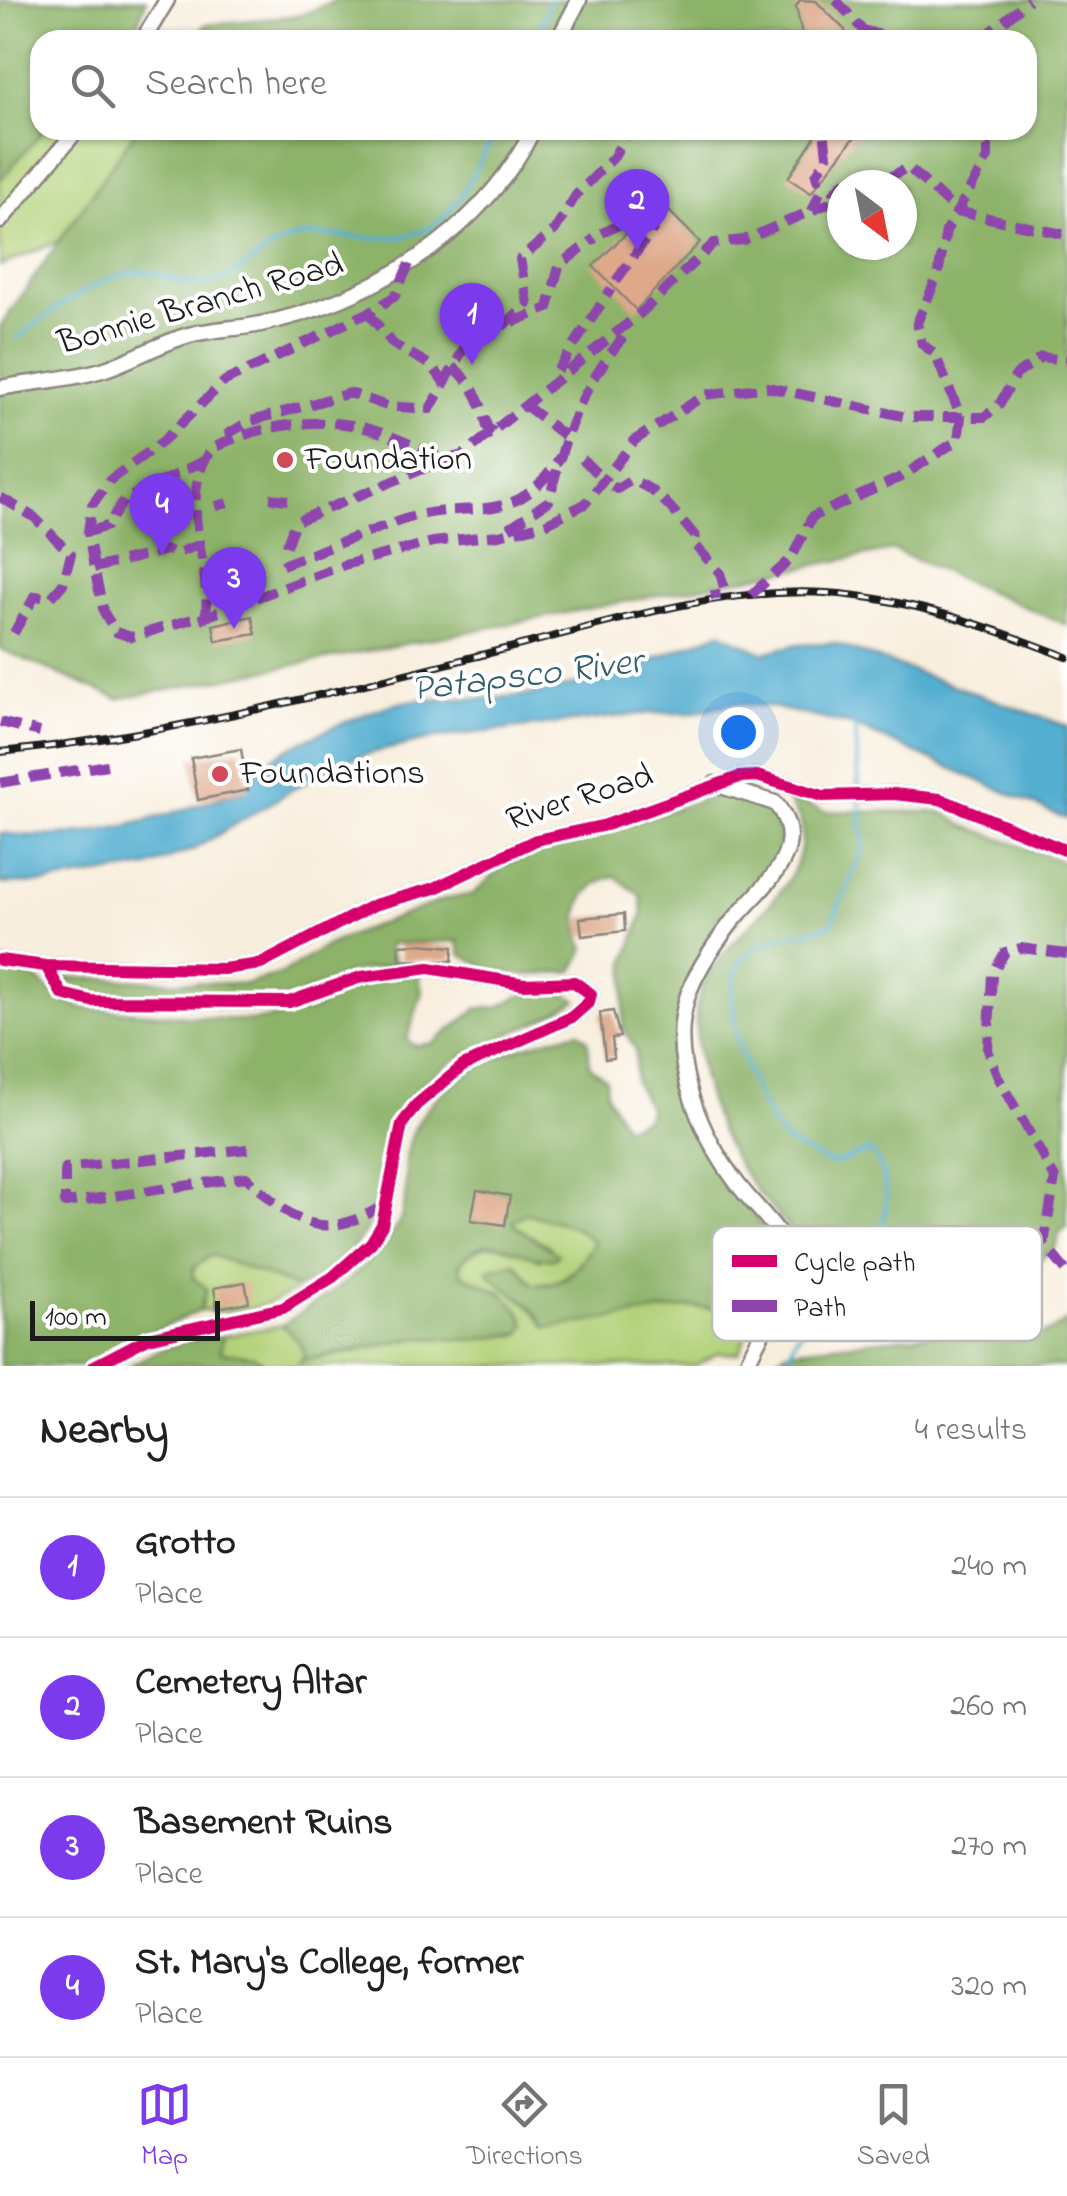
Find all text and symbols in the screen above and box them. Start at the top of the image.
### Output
search box [30,30,1037,140]
text: Search here [145,57,327,113]
icon: search [65,58,120,113]
pin: 2 [604,168,670,251]
north arrow [827,170,917,260]
street label: Bonnie Branch Road [51,240,350,370]
pin: 1 [440,282,504,365]
place label: Foundation [304,435,472,486]
marker: Foundation [274,449,296,471]
pin: 4 [130,472,194,555]
pin: 3 [202,546,266,629]
water label: Patapsco River [408,635,650,719]
your location [713,707,764,758]
place label: Foundations [239,749,425,800]
street label: River Road [500,751,660,847]
marker: Foundations [209,763,231,785]
legend [712,1226,1042,1341]
text: Cycle path [794,1244,916,1285]
text: Path [794,1289,846,1330]
scale bar [30,1296,220,1340]
text: 100 m [45,1298,107,1339]
text: Nearby [40,1401,168,1462]
text: 4 results [915,1408,1027,1455]
text: Grotto [135,1516,236,1572]
text: 1 [67,1544,78,1591]
text: 240 m [951,1544,1027,1591]
text: Place [135,1572,203,1619]
text: Cemetery Altar [135,1656,366,1712]
text: 2 [65,1684,80,1731]
text: 260 m [950,1684,1027,1731]
text: Place [135,1712,203,1759]
text: Basement Ruins [135,1796,393,1852]
text: 3 [66,1824,79,1871]
text: 270 m [951,1824,1027,1871]
text: Place [135,1852,203,1899]
text: St. Mary's College, former [135,1936,523,1992]
text: 4 [66,1964,79,2011]
text: 320 m [951,1964,1027,2011]
text: Place [135,1992,203,2039]
tab: Map [137,2077,192,2178]
tab: Directions [466,2077,583,2178]
tab: Saved [857,2077,930,2178]

